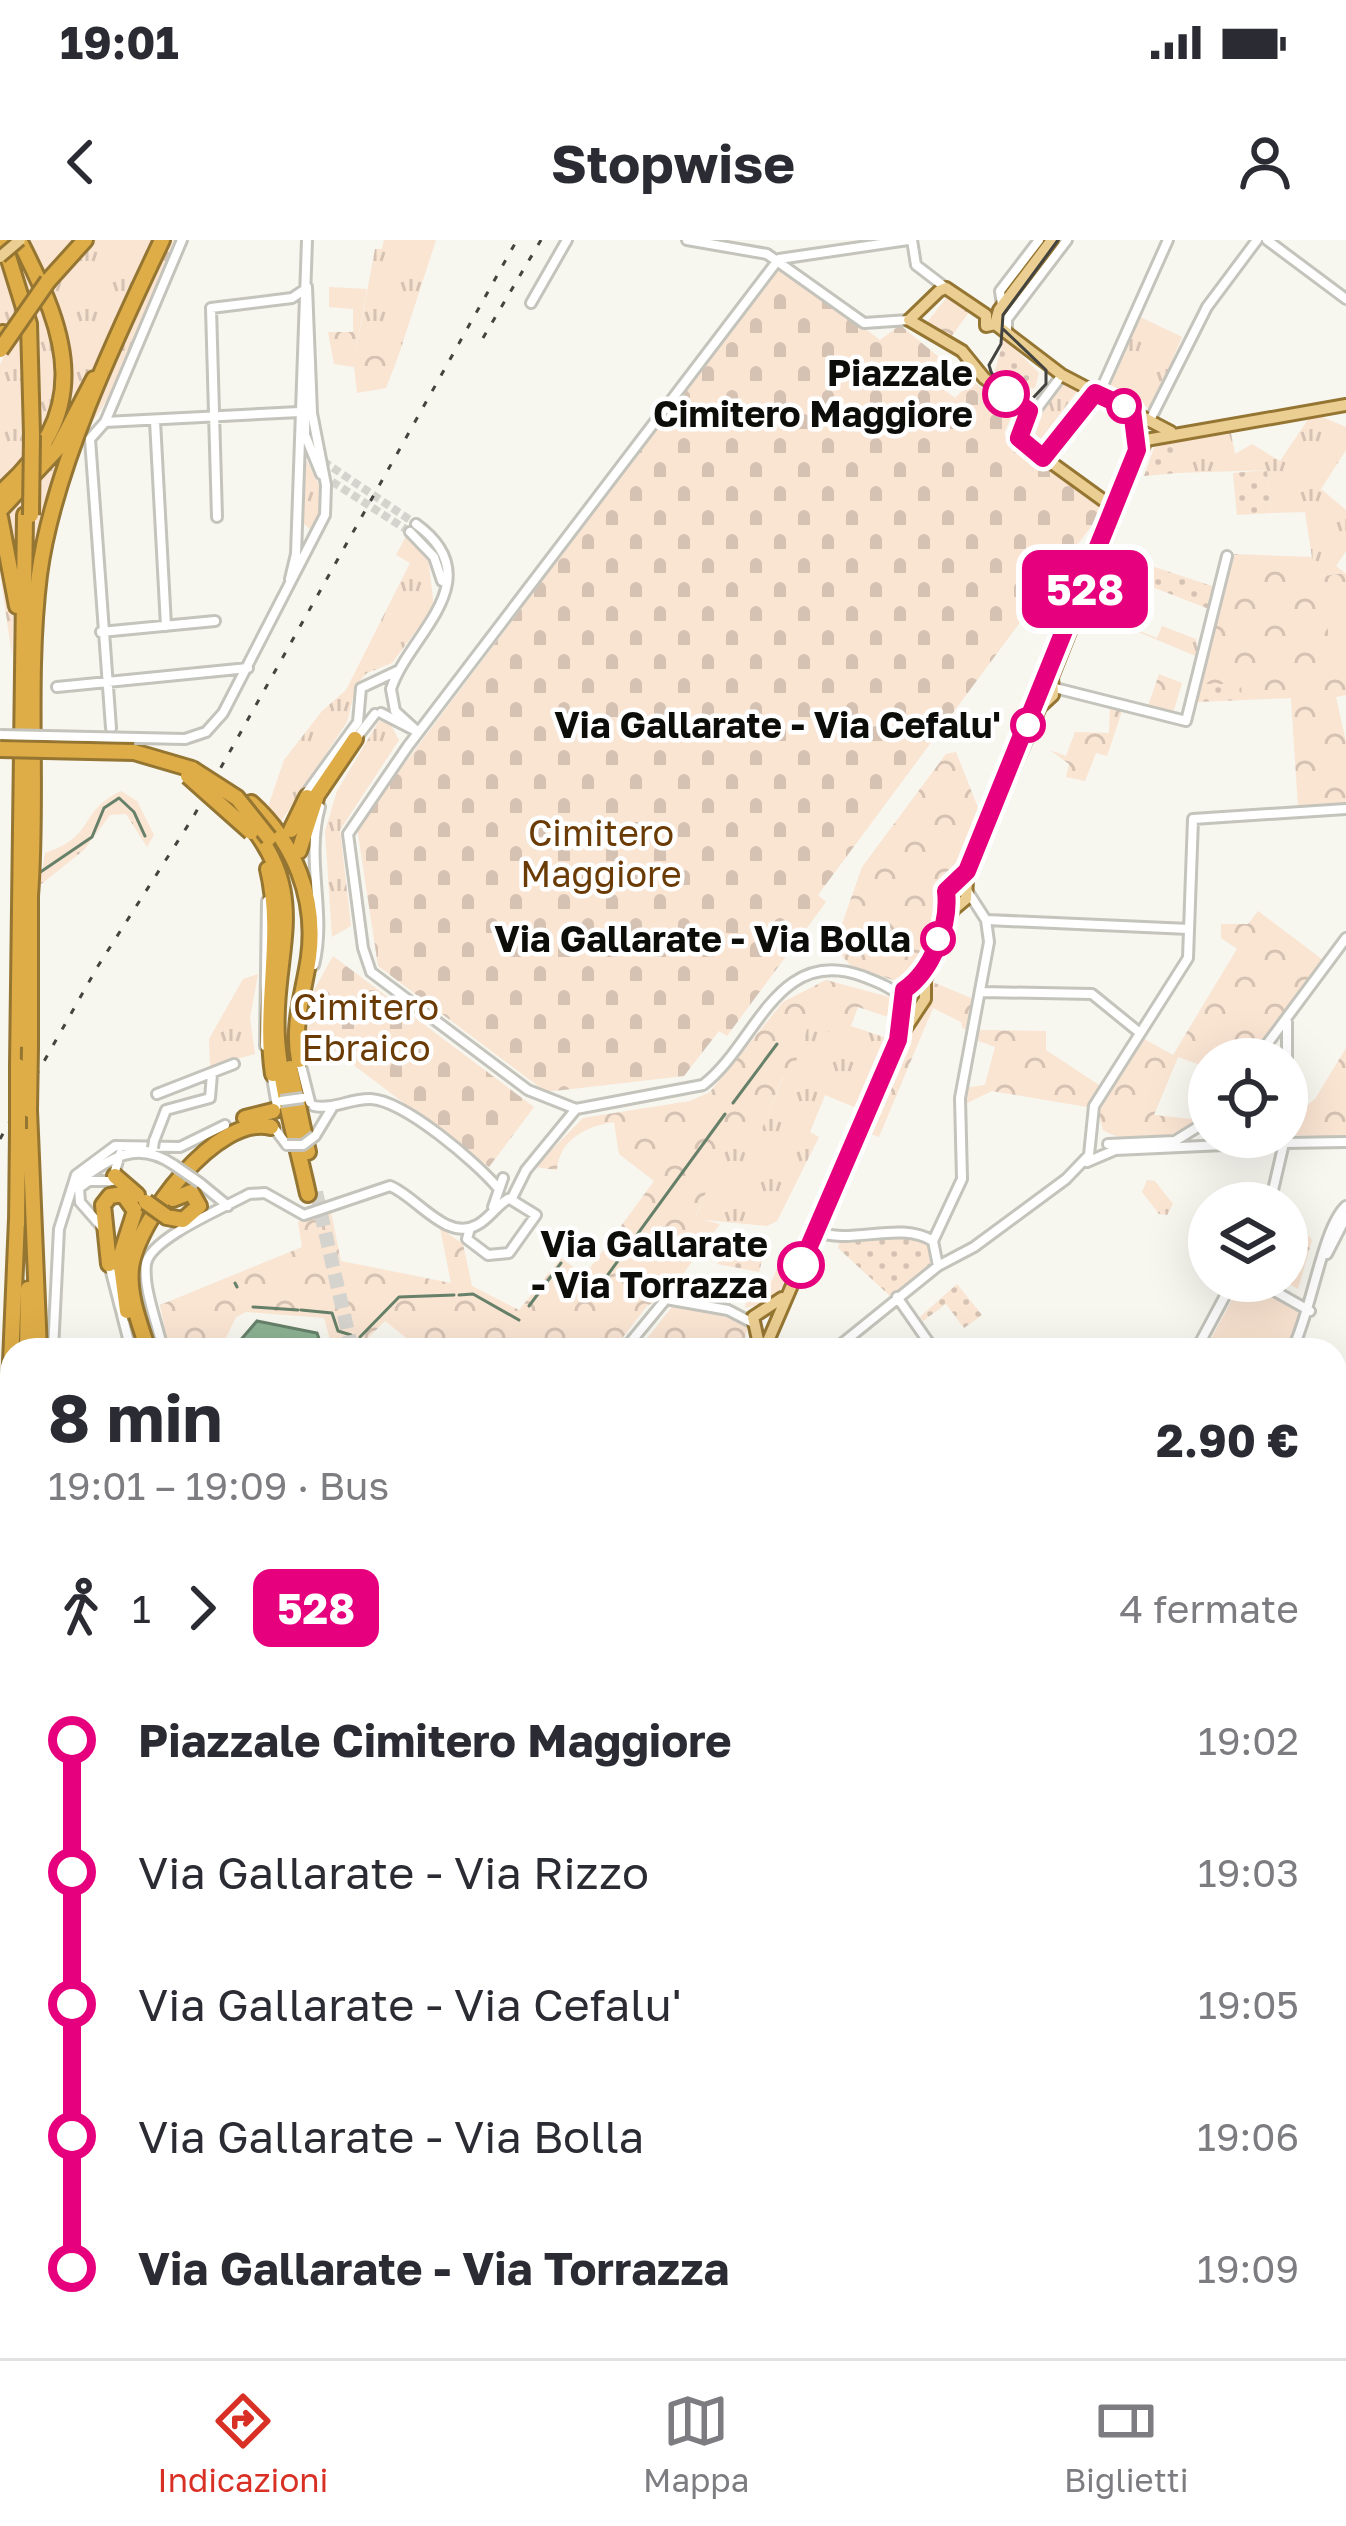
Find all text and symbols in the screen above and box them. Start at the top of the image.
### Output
text: 19:01 [60,15,179,69]
icon: back [48,129,114,195]
icon: person [1232,129,1298,195]
text: Stopwise [551,130,795,195]
place label: Piazzale Cimitero Maggiore [653,351,973,435]
marker: Piazzale Cimitero Maggiore [984,372,1028,416]
unlabelled marker [1108,390,1140,422]
line badge: 528 [1016,550,1154,628]
text: 528 [1046,564,1124,614]
place label: Via Gallarate - Via Cefalu' [554,703,1001,746]
marker: Via Gallarate - Via Cefalu' [1012,709,1044,741]
park label: Cimitero Maggiore [520,811,682,895]
place label: Via Gallarate - Via Bolla [494,917,911,960]
marker: Via Gallarate - Via Bolla [922,923,954,955]
park label: Cimitero Ebraico [293,985,439,1069]
map controls [1188,1038,1308,1302]
button: locate [1188,1038,1308,1158]
button: layers [1188,1182,1308,1302]
place label: Via Gallarate - Via Torrazza [532,1222,768,1306]
marker: Via Gallarate - Via Torrazza [779,1243,823,1287]
text: 8 min [48,1377,223,1457]
text: 2.90 € [1156,1413,1299,1467]
text: 19:01 – 19:09 · Bus [48,1462,389,1509]
icon: walk [48,1575,114,1641]
icon: forward [169,1575,235,1641]
text: 528 [277,1583,355,1633]
text: 1 [132,1585,151,1632]
text: 4 fermate [1119,1585,1299,1632]
text: Piazzale Cimitero Maggiore [138,1713,732,1767]
text: 19:02 [1198,1717,1299,1764]
text: Via Gallarate - Via Rizzo [138,1845,649,1899]
text: 19:03 [1198,1849,1299,1896]
text: Via Gallarate - Via Cefalu' [138,1977,682,2031]
text: 19:05 [1198,1981,1299,2028]
text: Via Gallarate - Via Bolla [138,2109,644,2163]
text: 19:06 [1197,2113,1299,2160]
text: Via Gallarate - Via Torrazza [138,2241,729,2295]
text: 19:09 [1197,2245,1299,2292]
tab: Indicazioni [157,2388,328,2499]
tab: Mappa [643,2388,749,2499]
tab: Biglietti [1064,2388,1189,2499]

